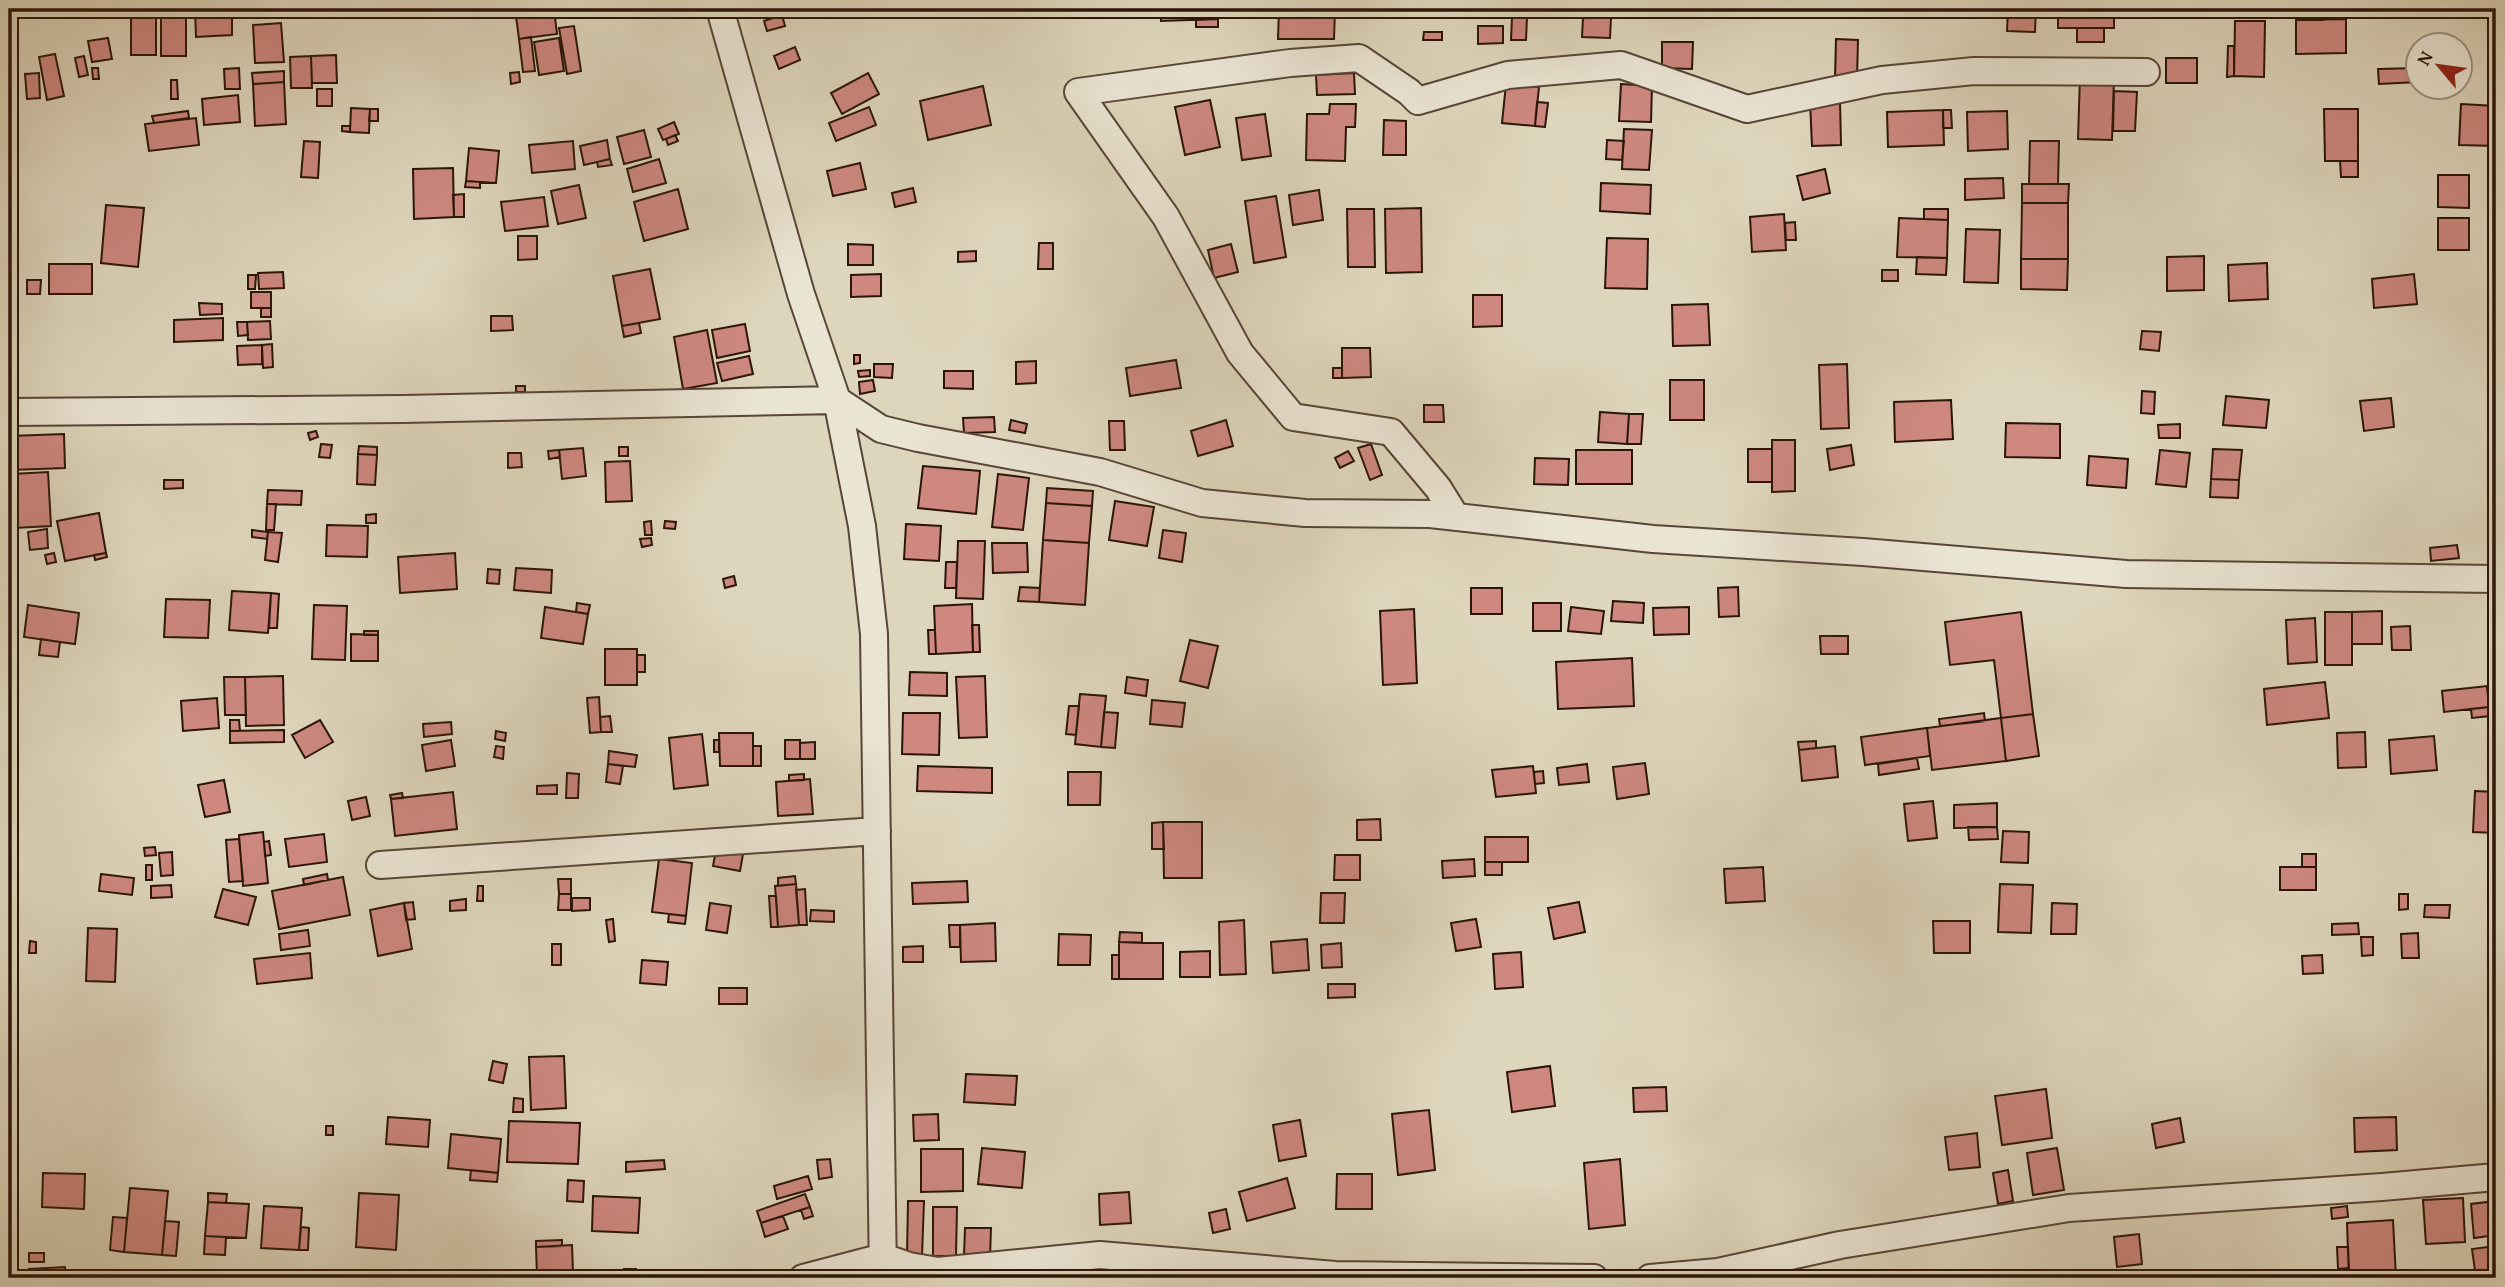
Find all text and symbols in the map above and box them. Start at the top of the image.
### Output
north arrow [2404,32,2474,102]
text: N [2409,45,2440,70]

